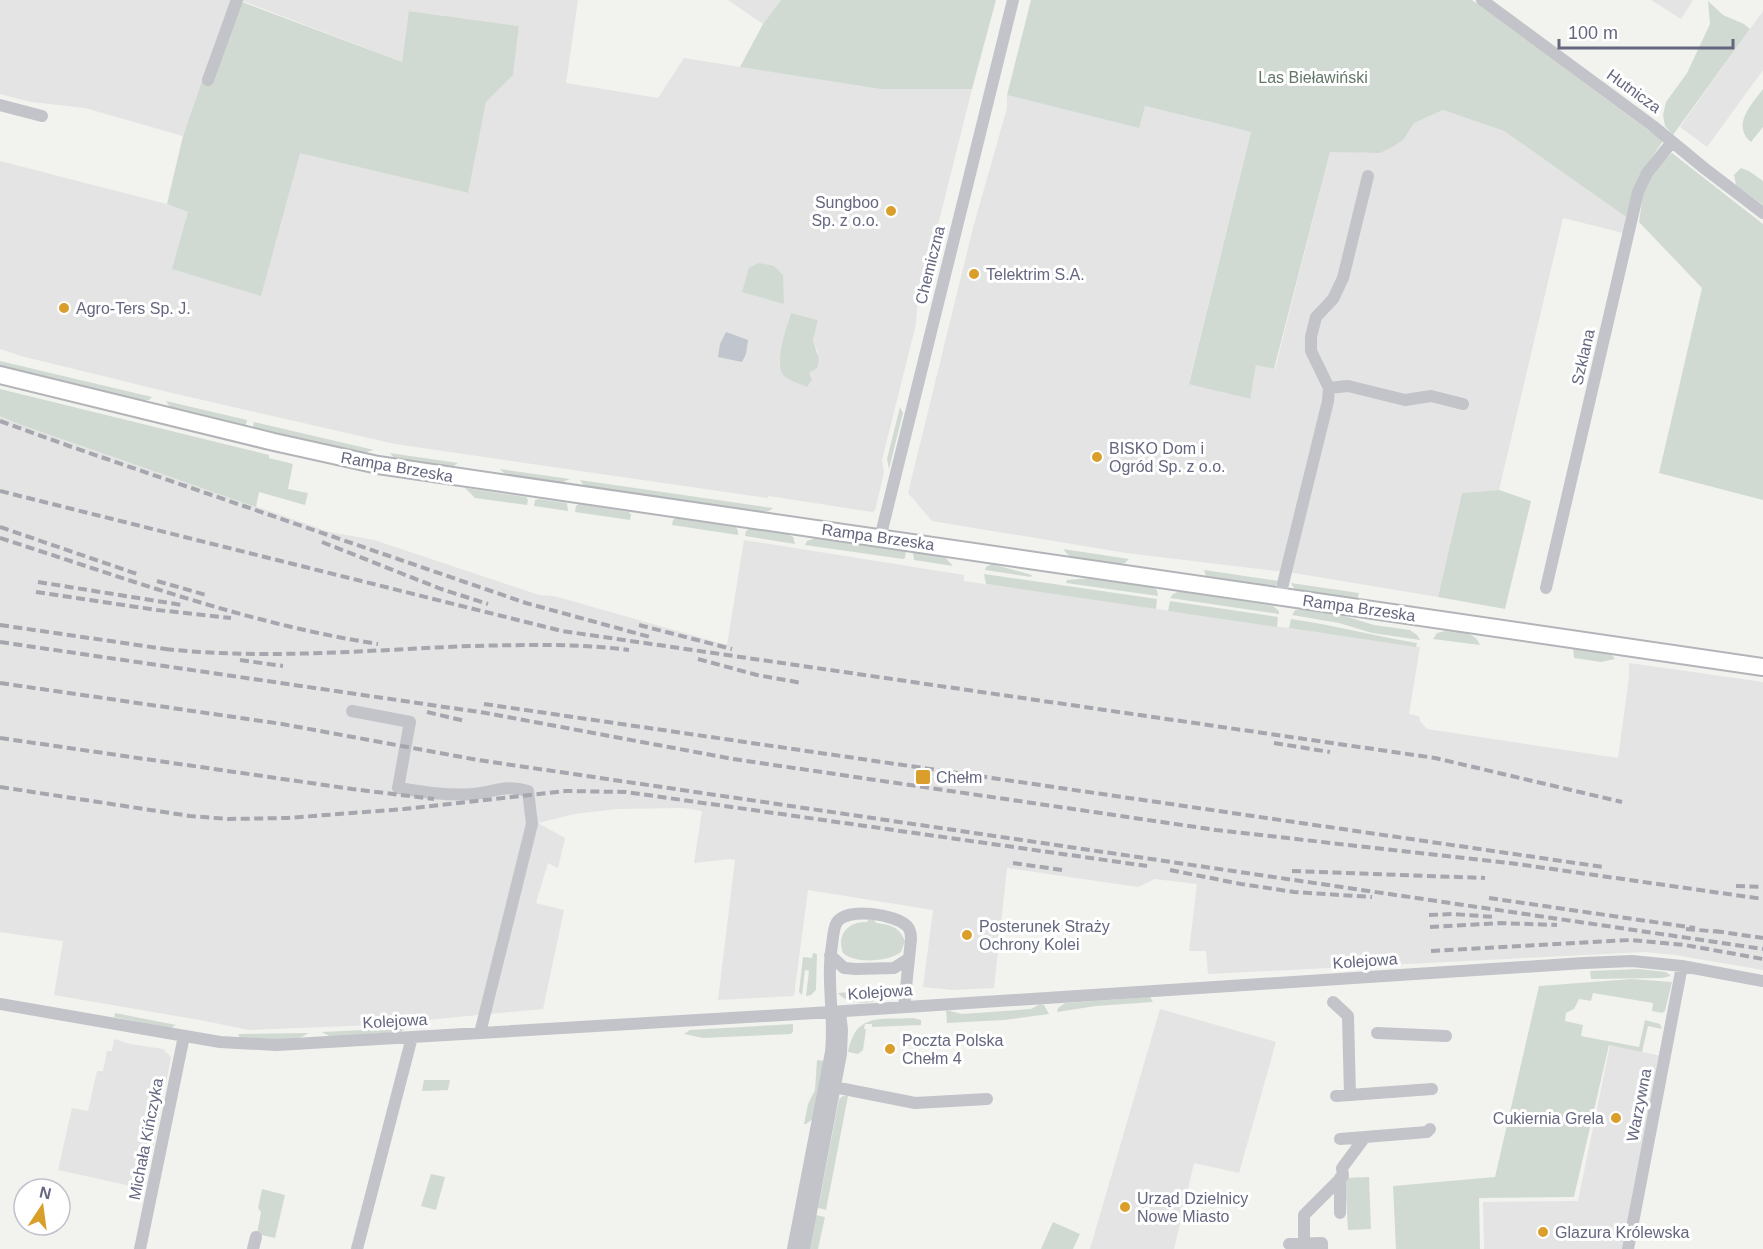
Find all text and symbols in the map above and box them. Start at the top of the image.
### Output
scale bar [1559,12,1733,50]
text: 100 m [1568,23,1618,43]
street label: Hutnicza [1604,66,1664,116]
park label: Las Bieławiński [1258,69,1368,86]
place label: Sungboo Sp. z o.o. [811,194,879,229]
marker: Sungboo Sp. z o.o. [884,204,898,218]
street label: Chemiczna [912,224,948,306]
place label: Telektrim S.A. [986,266,1085,283]
marker: Telektrim S.A. [967,267,981,281]
place label: Agro-Ters Sp. J. [76,300,191,317]
marker: Agro-Ters Sp. J. [57,301,71,315]
street label: Szklana [1568,327,1598,387]
place label: BISKO Dom i Ogród Sp. z o.o. [1109,440,1226,475]
street label: Rampa Brzeska [339,449,455,485]
marker: BISKO Dom i Ogród Sp. z o.o. [1090,450,1104,464]
street label: Rampa Brzeska [820,521,936,553]
street label: Rampa Brzeska [1301,592,1417,624]
marker: Chełm [914,768,932,786]
place label: Chełm [936,769,982,786]
place label: Posterunek Straży Ochrony Kolei [979,918,1110,953]
marker: Posterunek Straży Ochrony Kolei [960,928,974,942]
street label: Kolejowa [1332,950,1398,972]
street label: Kolejowa [847,981,913,1003]
street label: Kolejowa [362,1011,428,1031]
place label: Poczta Polska Chełm 4 [902,1032,1003,1067]
marker: Poczta Polska Chełm 4 [883,1042,897,1056]
street label: Warzywna [1624,1067,1654,1143]
street label: Michała Kińczyka [126,1077,166,1201]
place label: Cukiernia Grela [1493,1110,1604,1127]
marker: Cukiernia Grela [1609,1111,1623,1125]
north arrow [12,1177,72,1237]
text: N [38,1183,53,1202]
place label: Urząd Dzielnicy Nowe Miasto [1137,1190,1248,1225]
marker: Urząd Dzielnicy Nowe Miasto [1118,1200,1132,1214]
place label: Glazura Królewska [1555,1224,1689,1241]
marker: Glazura Królewska [1536,1225,1550,1239]

